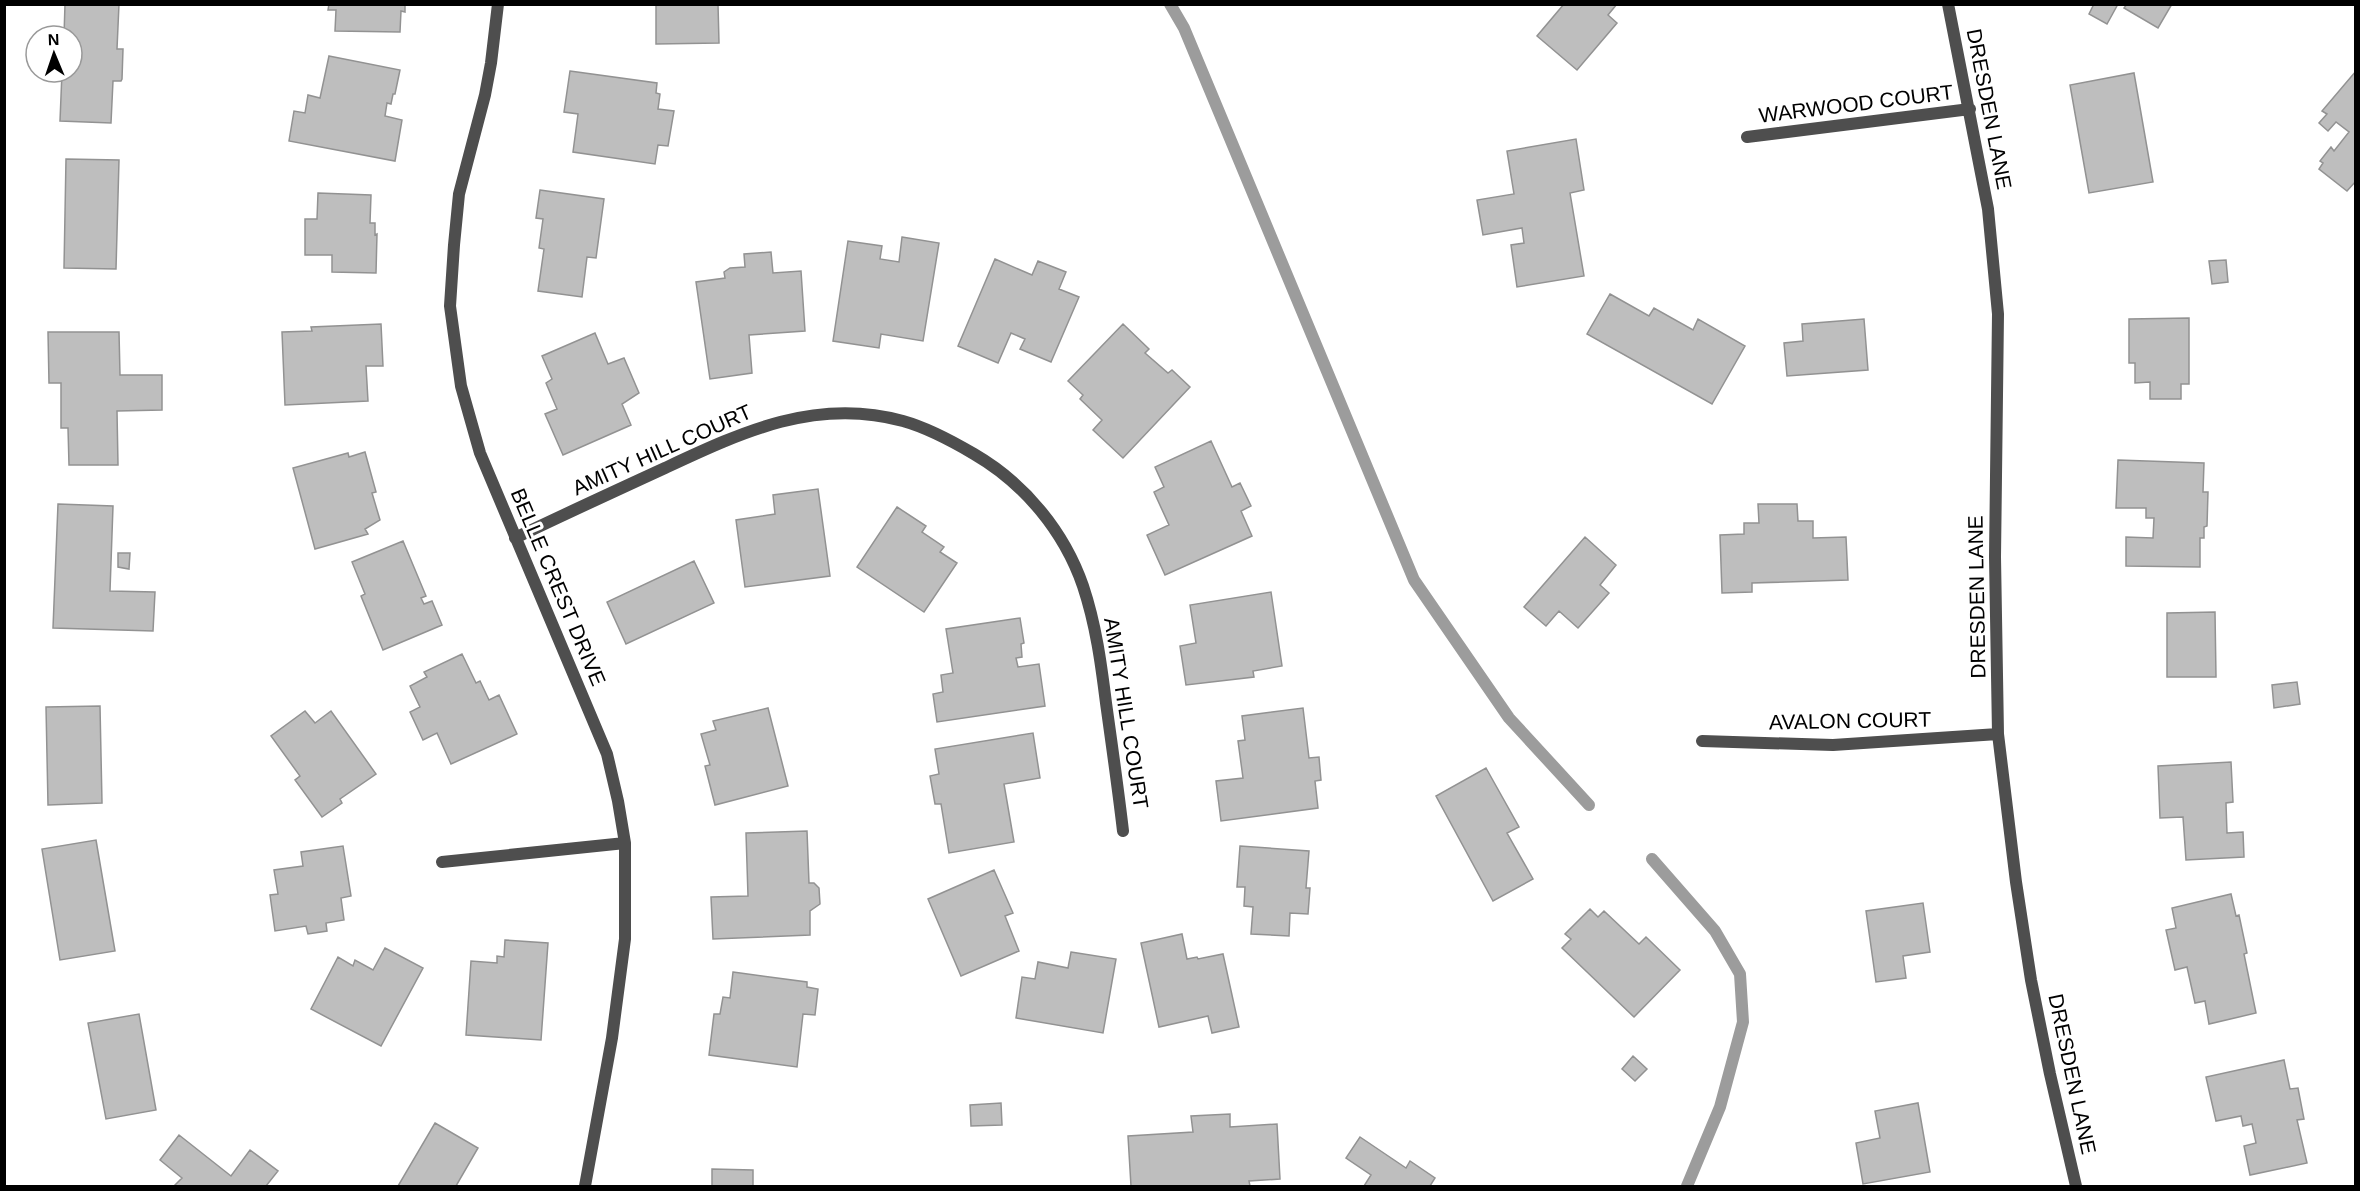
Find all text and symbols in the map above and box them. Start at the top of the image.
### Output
north arrow [24,24,84,84]
street label: DRESDEN LANE [1963,27,2016,191]
text: N [47,31,60,48]
street label: WARWOOD COURT [1757,80,1955,127]
street label: AMITY HILL COURT [569,400,755,499]
street label: BELLE CREST DRIVE [506,485,610,689]
street label: DRESDEN LANE [1964,515,1989,679]
street label: AMITY HILL COURT [1100,616,1153,810]
street label: AVALON COURT [1769,708,1931,733]
street label: DRESDEN LANE [2044,992,2101,1156]

